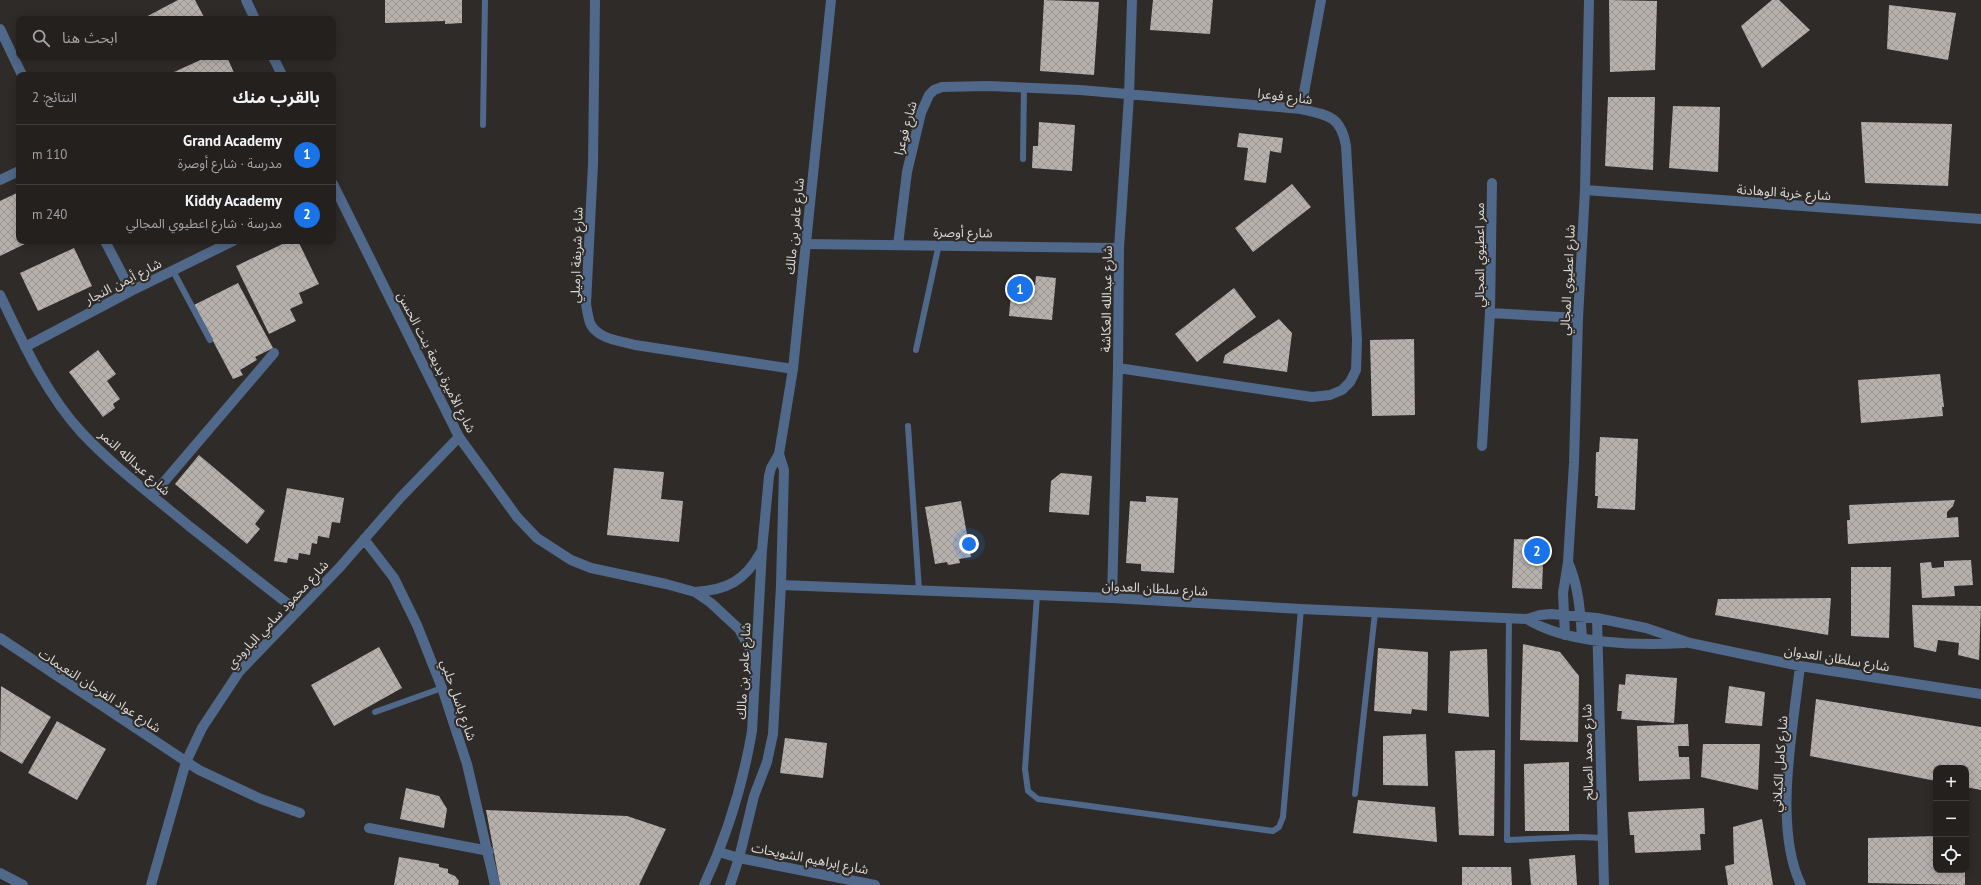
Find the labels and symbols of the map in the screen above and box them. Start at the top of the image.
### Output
street label: شارع فوعرا [1256,85,1313,110]
street label: شارع فوعرا [890,99,923,158]
street label: شارع عامر بن مالك [781,177,810,275]
street label: شارع خربة الوهادنة [1736,181,1832,206]
street label: ممر اعطيوي المجالي [1471,202,1490,308]
street label: شارع شريفة ارميلي [566,207,589,304]
street label: شارع أوصرة [933,223,993,244]
street label: شارع اعطيوي المجالي [1556,224,1581,336]
street label: شارع عبدالله العكاشة [1097,245,1118,353]
street label: شارع أيمن النجار [81,255,165,310]
pin: 1 [1007,274,1033,304]
street label: شارع الأميرة بديعة بنت الحسن [392,289,480,437]
street label: شارع عبدالله النمر [93,425,174,500]
your location [959,534,979,554]
pin: 2 [1524,536,1550,566]
street label: شارع محمود سامي البارودي [223,556,334,674]
street label: شارع سلطان العدوان [1101,577,1208,602]
street label: شارع عامر بن مالك [732,622,757,720]
street label: شارع سلطان العدوان [1783,642,1891,677]
street label: شارع عواد الفرحان النعيمات [34,645,164,738]
street label: شارع باسل حلبي [435,657,480,744]
street label: شارع محمد الصالح [1578,704,1599,800]
street label: شارع كامل الكيلاني [1768,715,1793,813]
street label: شارع إبراهيم الشويحات [750,839,870,880]

